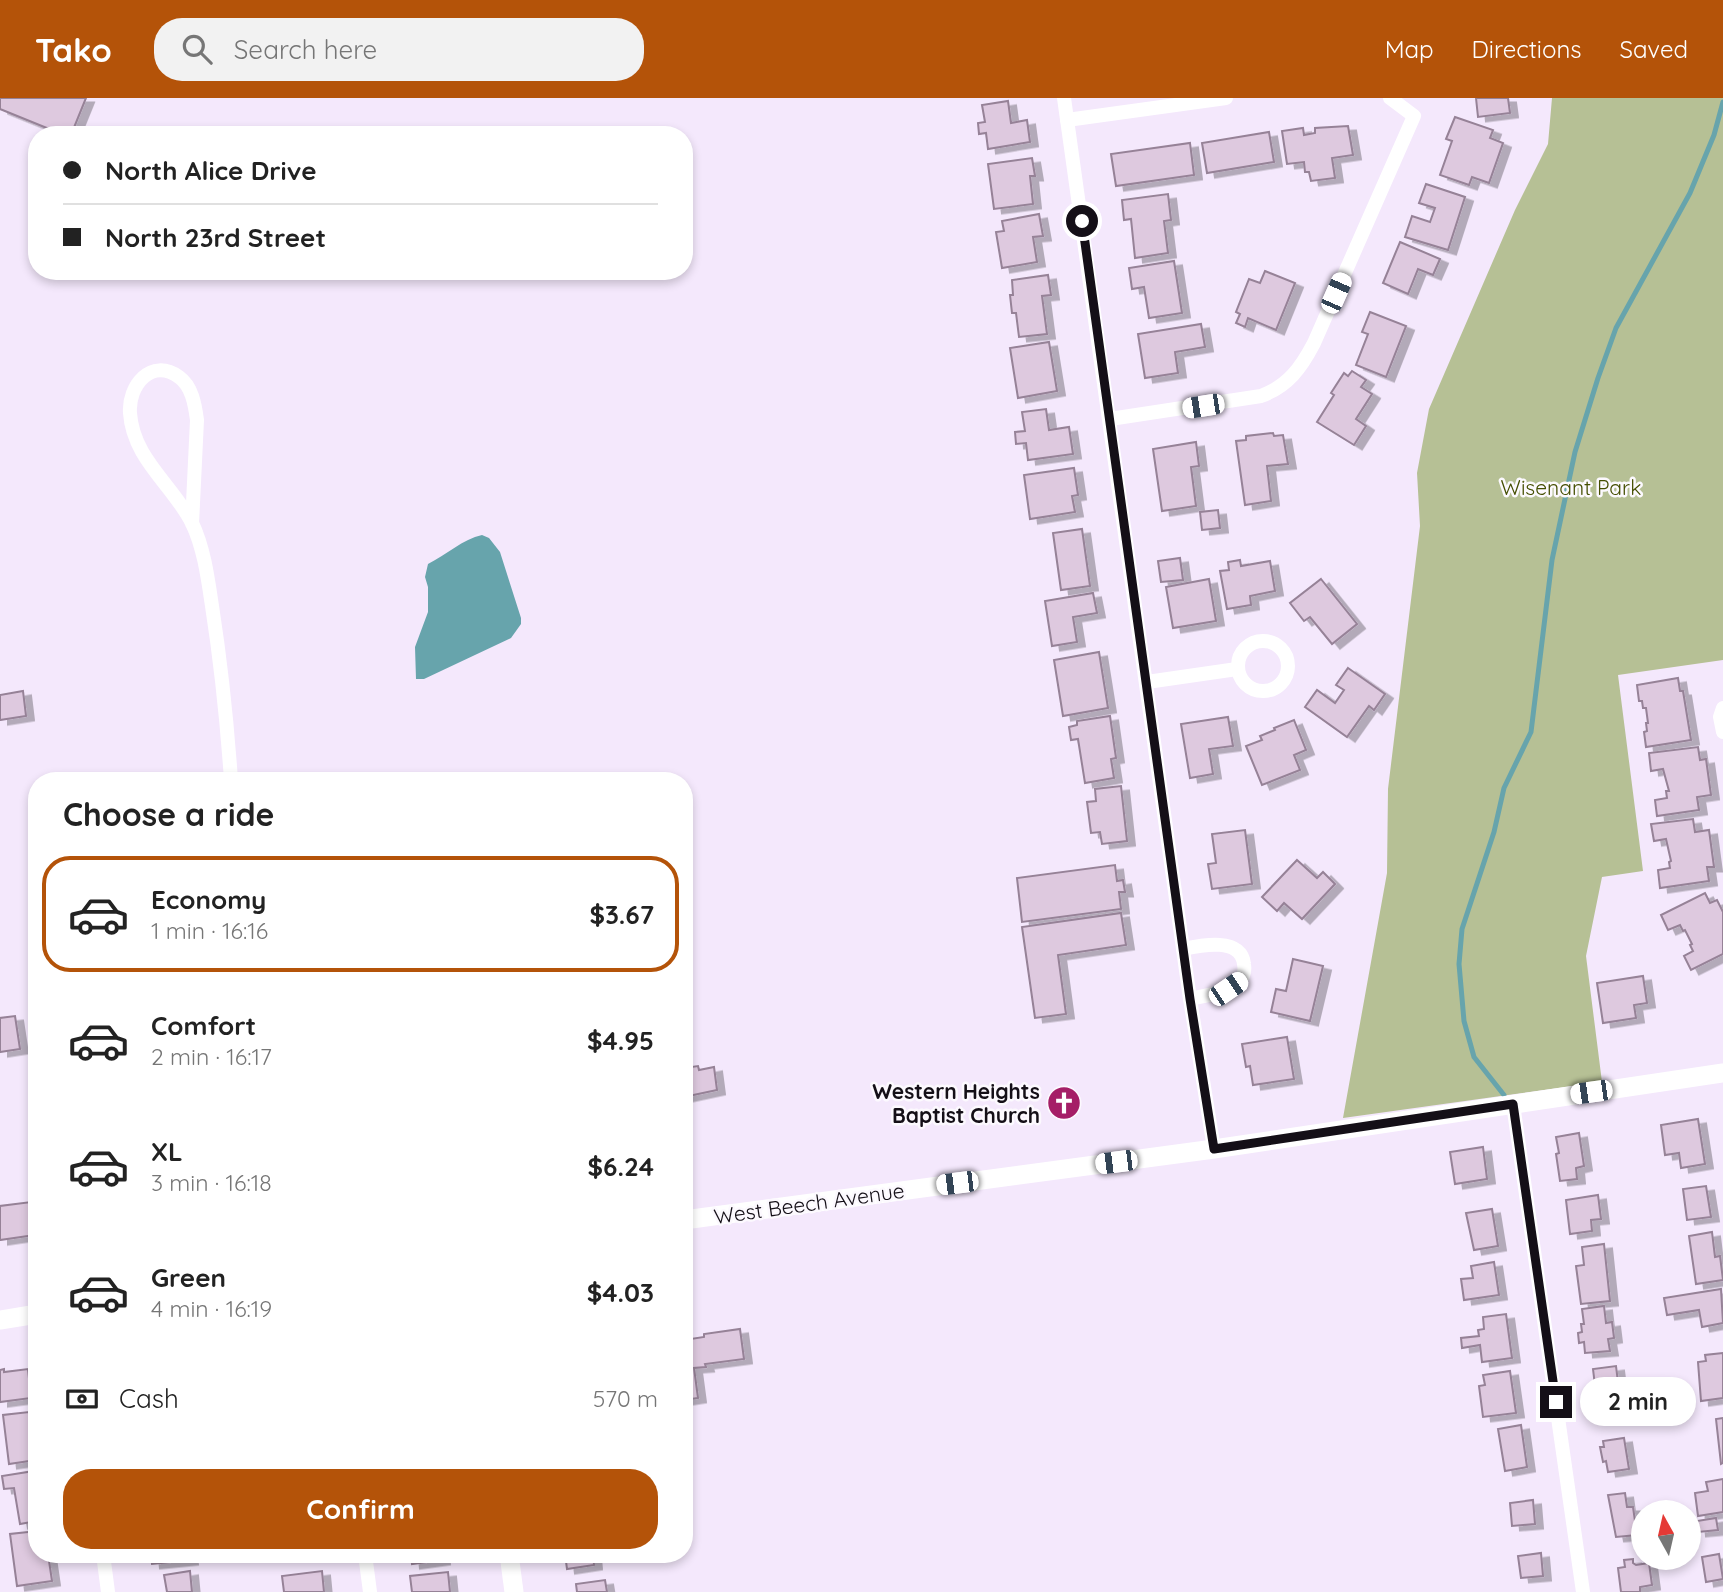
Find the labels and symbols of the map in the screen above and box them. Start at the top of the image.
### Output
route start [1066,205,1098,237]
car [1318,270,1355,316]
car [1181,392,1226,420]
park label: Wisenant Park [1501,474,1641,500]
car [1205,969,1252,1009]
place label: Western Heights Baptist Church [872,1078,1040,1128]
car [1569,1079,1614,1105]
church icon: Western Heights Baptist Church [1045,1084,1083,1122]
car [1094,1149,1139,1175]
car [935,1170,980,1196]
street label: West Beech Avenue [712,1177,906,1229]
callout: 2 min [1580,1378,1696,1426]
route end [1540,1386,1572,1418]
north arrow [1631,1500,1701,1570]

